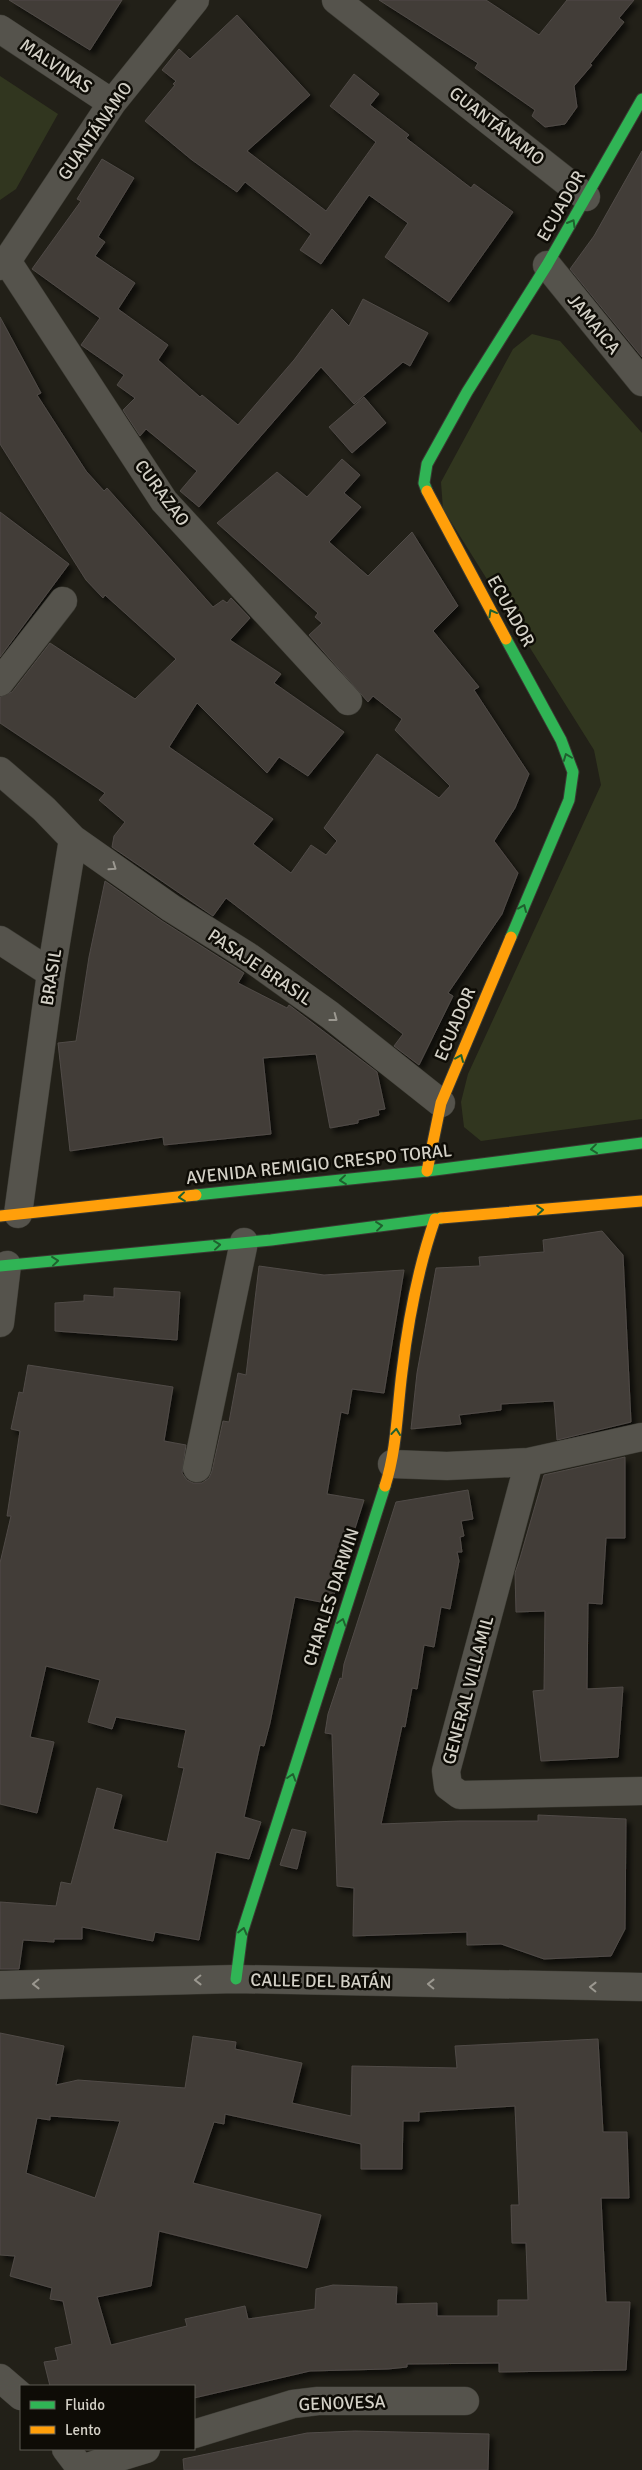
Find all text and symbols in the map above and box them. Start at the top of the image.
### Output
street label: MALVINAS [16,34,96,98]
street label: GUANTÁNAMO [53,78,137,184]
street label: GUANTÁNAMO [445,82,549,170]
street label: ECUADOR [532,167,590,245]
one-way arrow [565,219,575,228]
street label: JAMAICA [563,289,625,359]
street label: CURAZAO [130,455,194,531]
street label: ECUADOR [482,572,540,651]
one-way arrow [488,609,498,618]
one-way arrow [563,753,573,761]
one-way arrow [107,861,117,870]
one-way arrow [518,905,528,913]
street label: PASAJE BRASIL [204,924,316,1010]
street label: BRASIL [36,947,66,1007]
street label: ECUADOR [430,984,480,1064]
one-way arrow [328,1012,338,1021]
one-way arrow [453,1054,464,1063]
street label: AVENIDA REMIGIO CRESPO TORAL [185,1139,453,1189]
one-way arrow [589,1143,597,1154]
one-way arrow [339,1174,347,1185]
one-way arrow [177,1191,185,1202]
one-way arrow [537,1205,545,1216]
one-way arrow [374,1222,383,1232]
one-way arrow [213,1240,221,1251]
one-way arrow [52,1256,60,1267]
one-way arrow [390,1428,401,1436]
street label: CHARLES DARWIN [298,1525,364,1669]
street label: GENERAL VILLAMIL [438,1613,498,1767]
one-way arrow [336,1618,346,1626]
one-way arrow [287,1773,297,1781]
one-way arrow [237,1927,248,1936]
street label: CALLE DEL BATÁN [250,1969,392,1993]
one-way arrow [194,1975,202,1986]
one-way arrow [427,1978,435,1989]
one-way arrow [32,1979,40,1990]
one-way arrow [589,1982,597,1992]
legend [20,2385,195,2450]
street label: GENOVESA [298,2390,386,2416]
text: Fluido [65,2396,105,2414]
text: Lento [65,2421,101,2439]

